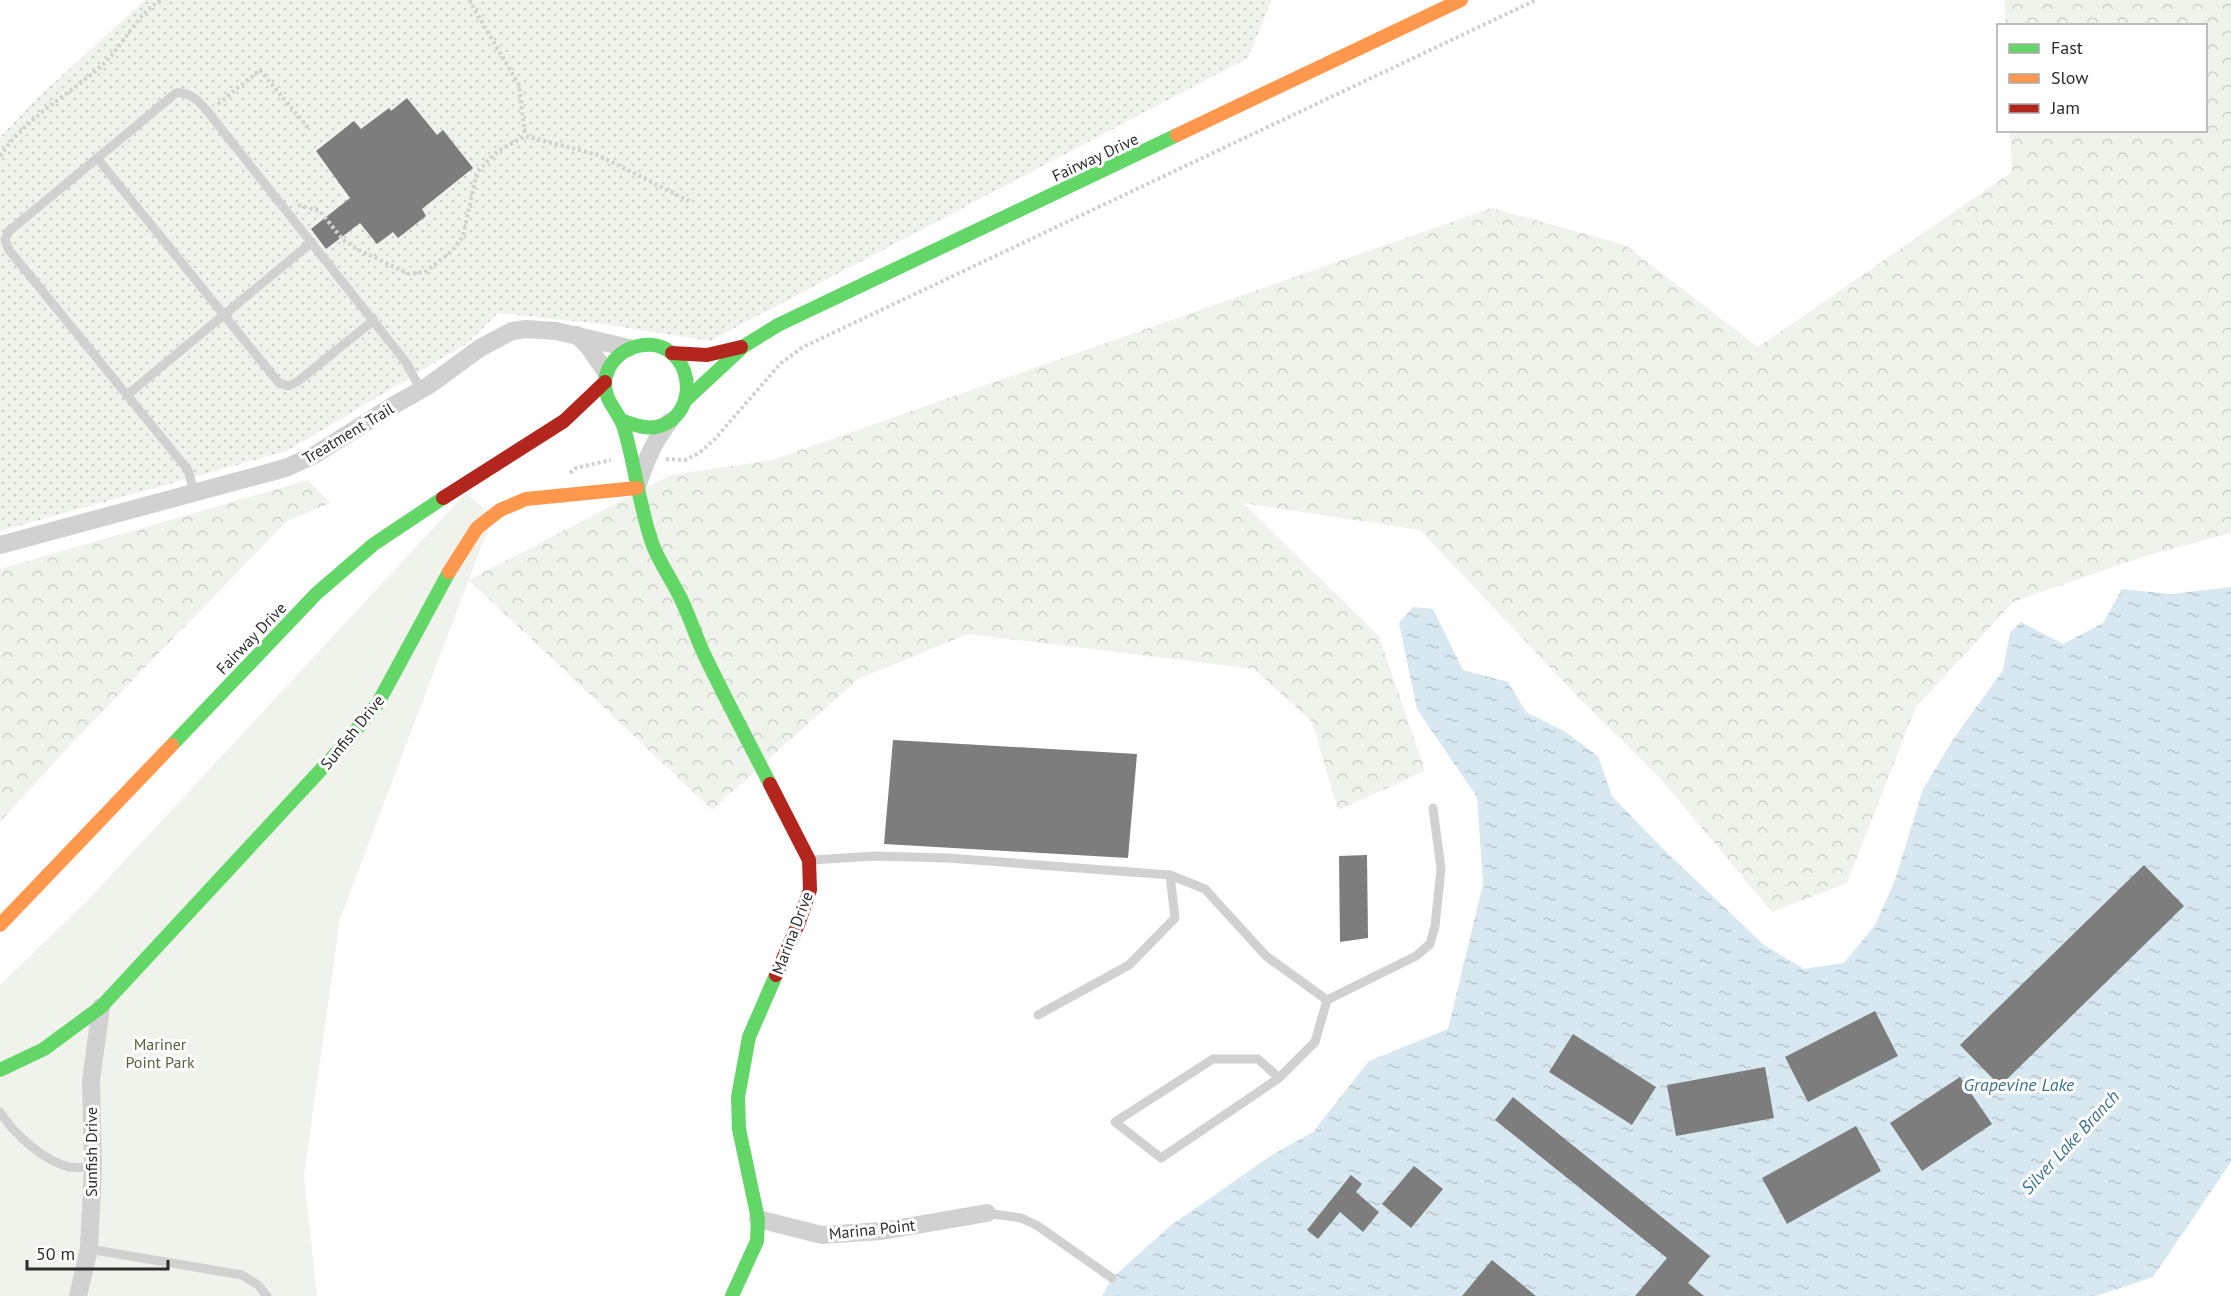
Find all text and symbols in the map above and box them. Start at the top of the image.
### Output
legend [1997,24,2207,132]
text: Fast [2051,36,2083,59]
text: Slow [2051,66,2089,89]
text: Jam [2050,96,2080,119]
street label: Fairway Drive [1049,128,1141,186]
street label: Treatment Trail [299,398,397,468]
street label: Fairway Drive [212,598,290,678]
street label: Sunfish Drive [316,691,388,773]
street label: Marina Drive [767,889,817,977]
park label: Mariner Point Park [125,1034,195,1072]
water label: Grapevine Lake [1964,1073,2075,1096]
water label: Silver Lake Branch [2016,1085,2124,1199]
street label: Sunfish Drive [81,1107,101,1197]
street label: Marina Point [828,1214,917,1243]
scale bar [27,1233,168,1271]
text: 50 m [36,1242,75,1265]

